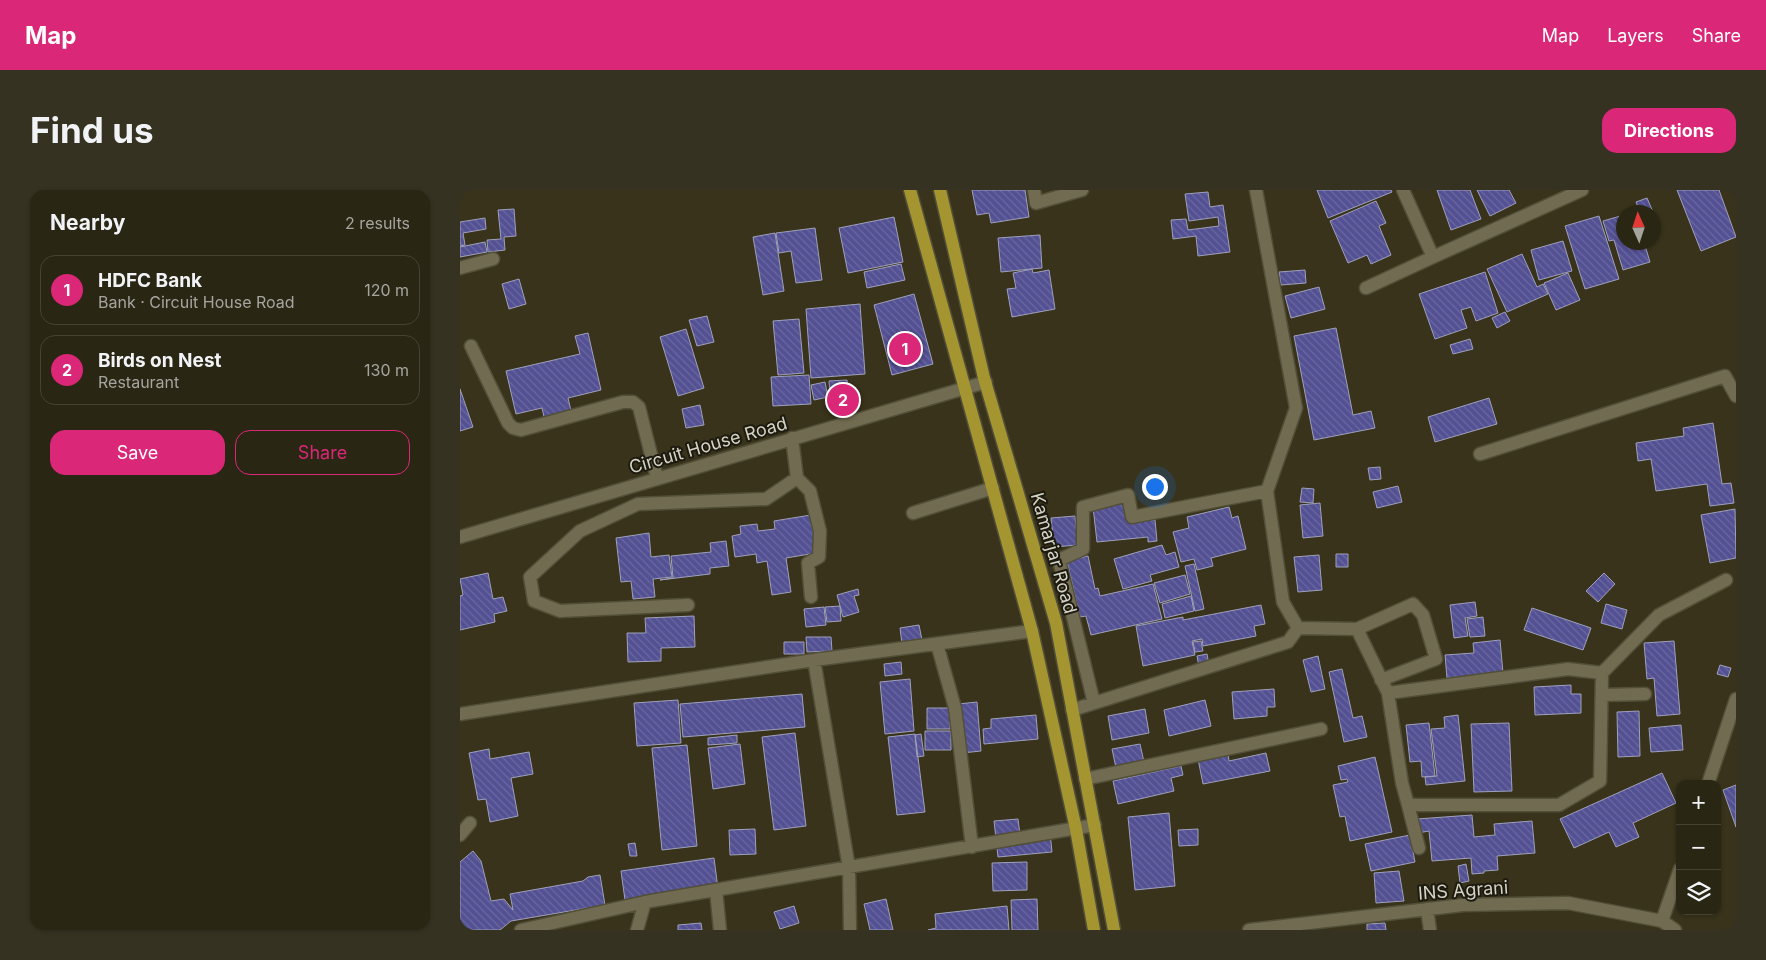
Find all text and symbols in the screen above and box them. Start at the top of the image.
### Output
text: Map [25,21,76,50]
text: Map [1542,25,1579,46]
text: Layers [1607,25,1664,46]
text: Share [1692,25,1741,46]
button: Directions [1602,108,1736,153]
text: Find us [30,109,154,151]
north arrow [1616,205,1661,250]
text: Nearby [50,210,125,235]
text: 2 results [345,213,410,233]
text: HDFC Bank [98,269,202,292]
text: 1 [64,280,70,300]
text: 120 m [364,280,409,300]
text: Bank · Circuit House Road [98,292,295,312]
pin: 1 [889,330,921,368]
text: Birds on Nest [98,349,222,372]
text: 2 [62,360,72,380]
text: 130 m [364,360,409,380]
text: Restaurant [98,372,179,392]
pin: 2 [827,381,859,419]
street label: Circuit House Road [627,412,789,478]
button: Save [50,430,225,475]
button: Share [235,430,410,475]
your location [1142,474,1168,500]
street label: Kamarjar Road [1027,490,1081,616]
map controls [1676,780,1721,915]
button: + [1676,780,1721,825]
button: − [1676,825,1721,870]
button: layers [1676,870,1721,915]
street label: INS Agrani [1417,876,1509,904]

